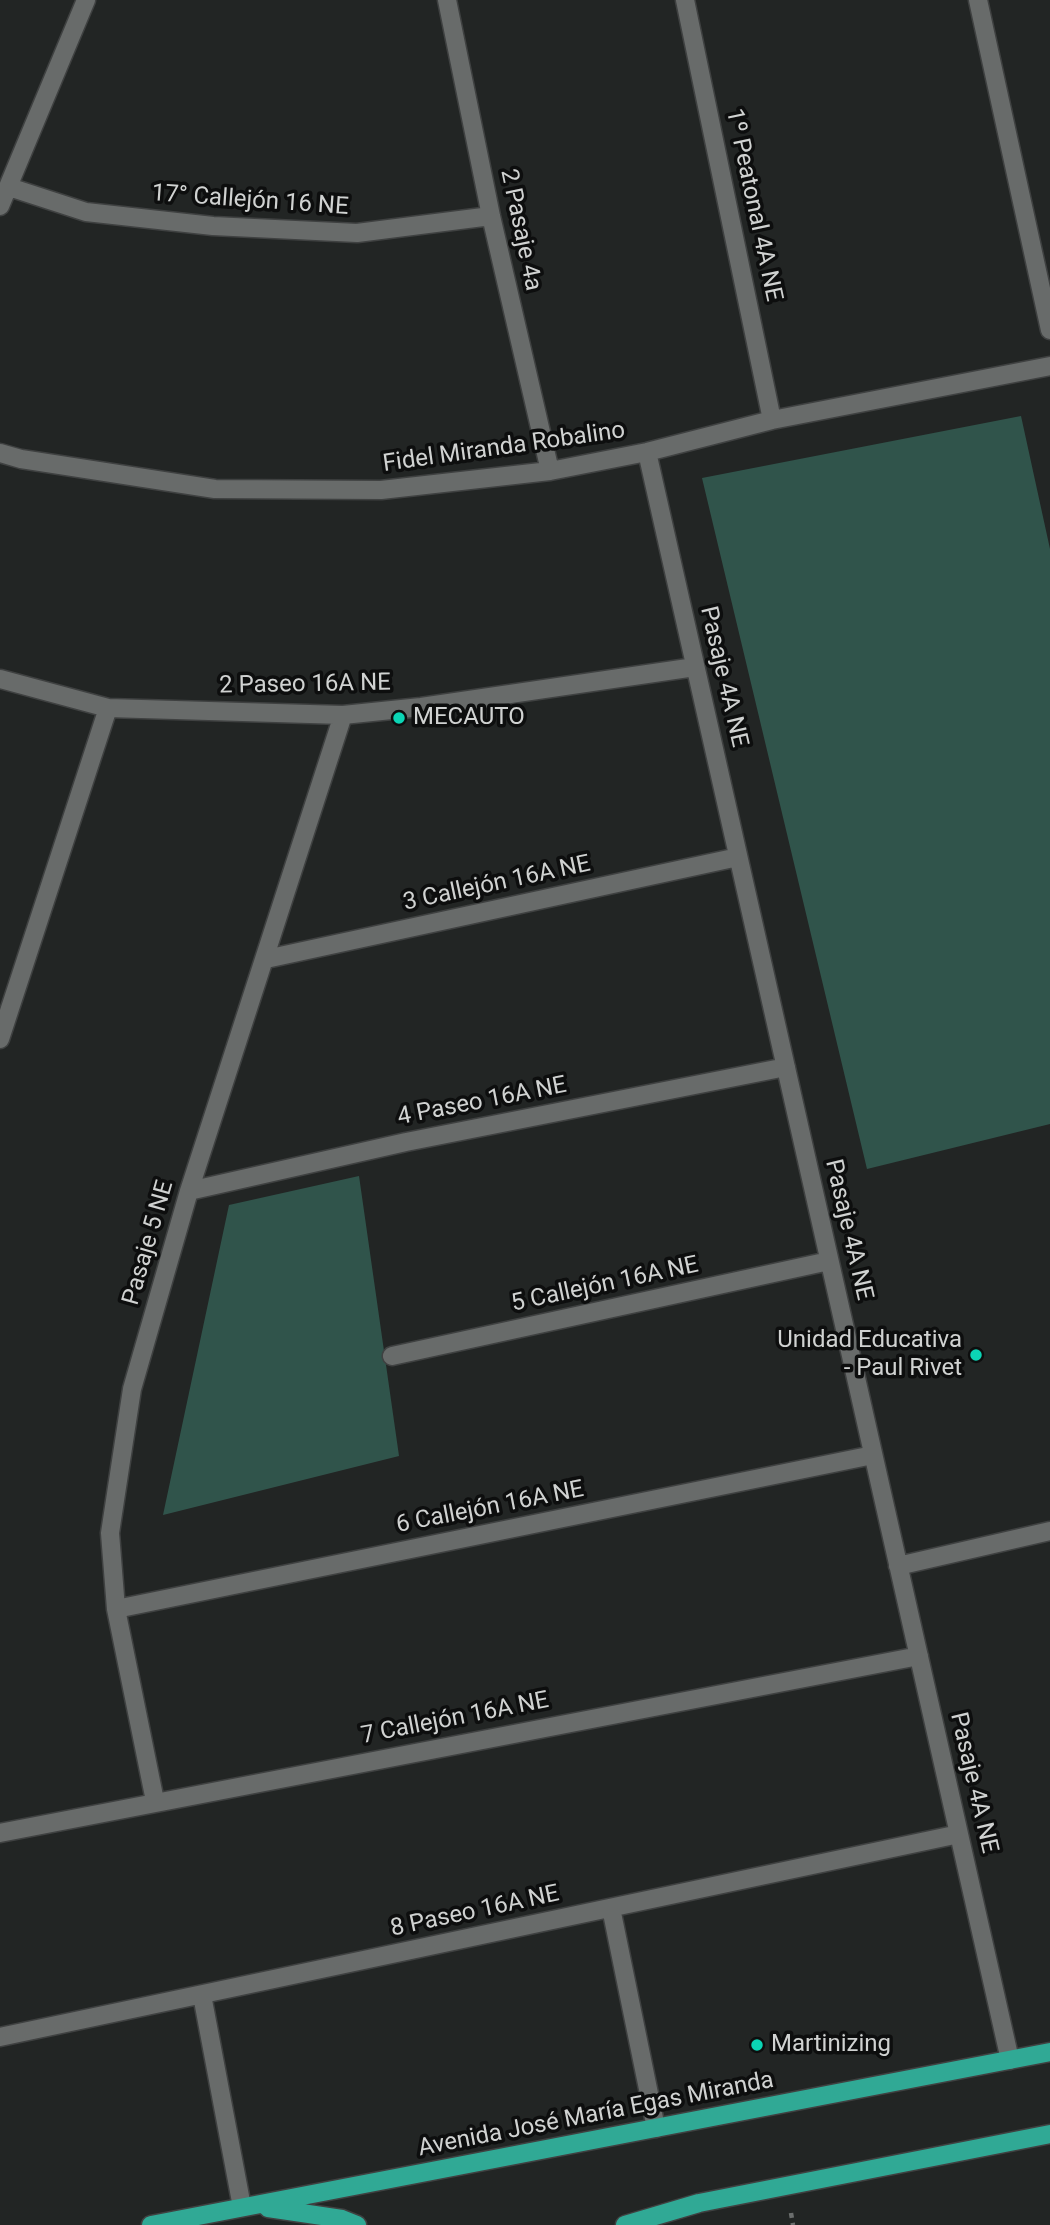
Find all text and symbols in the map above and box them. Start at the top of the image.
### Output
street label: 1º Peatonal 4A NE [718,106,788,304]
street label: 2 Pasaje 4a [493,166,547,294]
street label: 17° Callejón 16 NE [151,180,349,222]
street label: Fidel Miranda Robalino [381,417,627,479]
street label: Pasaje 4A NE [693,604,753,750]
street label: 2 Paseo 16A NE [219,669,391,701]
place label: MECAUTO [413,704,525,732]
marker: MECAUTO [391,710,407,726]
street label: 3 Callejón 16A NE [401,850,593,918]
street label: 4 Paseo 16A NE [395,1071,569,1133]
street label: Pasaje 4A NE [818,1157,878,1303]
street label: Pasaje 5 NE [117,1177,181,1309]
street label: 5 Callejón 16A NE [509,1251,701,1319]
place label: Unidad Educativa - Paul Rivet [777,1327,962,1383]
marker: Unidad Educativa - Paul Rivet [968,1347,984,1363]
street label: 6 Callejón 16A NE [394,1476,586,1540]
street label: 7 Callejón 16A NE [359,1687,551,1751]
street label: Pasaje 4A NE [943,1710,1003,1856]
street label: 8 Paseo 16A NE [388,1880,562,1944]
place label: Martinizing [771,2031,891,2059]
marker: Martinizing [749,2037,765,2053]
street label: Avenida José María Egas Miranda [416,2066,776,2164]

